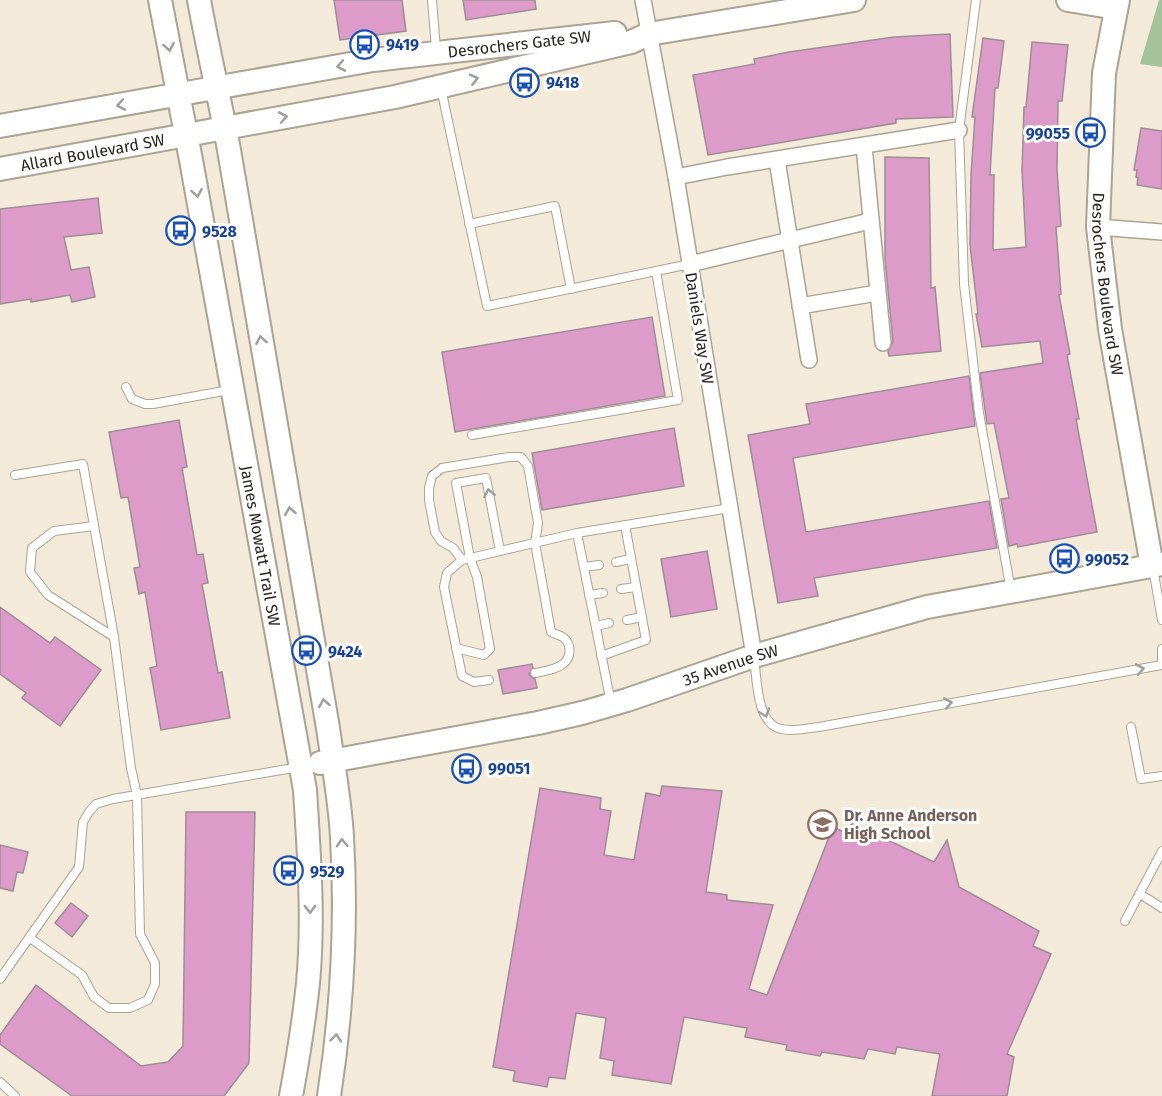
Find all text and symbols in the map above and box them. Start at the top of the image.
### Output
street label: Desrochers Gate SW [447,27,592,62]
bus stop icon: 9419 [349,28,381,60]
place label: 9419 [386,35,419,54]
one-way arrow [162,42,175,52]
one-way arrow [336,59,346,72]
bus stop icon: 9418 [509,66,541,98]
one-way arrow [469,73,479,86]
place label: 9418 [546,73,579,92]
one-way arrow [116,98,126,111]
one-way arrow [277,111,287,124]
bus stop icon: 99055 [1075,117,1107,149]
place label: 99055 [1026,124,1070,143]
street label: Allard Boulevard SW [19,130,166,175]
one-way arrow [190,187,203,197]
street label: Desrochers Boulevard SW [1088,192,1127,377]
bus stop icon: 9528 [165,215,197,247]
place label: 9528 [202,222,237,241]
street label: Daniels Way SW [681,271,718,385]
one-way arrow [256,336,268,345]
street label: James Mowatt Trail SW [236,464,284,628]
one-way arrow [483,489,496,499]
one-way arrow [285,506,297,516]
bus stop icon: 99052 [1048,543,1080,575]
place label: 99052 [1085,550,1129,569]
bus stop icon: 9424 [291,635,323,667]
street label: 35 Avenue SW [680,641,781,690]
place label: 9424 [328,642,362,661]
one-way arrow [1135,663,1145,676]
one-way arrow [943,697,953,710]
one-way arrow [318,698,330,708]
one-way arrow [757,707,770,717]
bus stop icon: 99051 [451,752,483,784]
place label: 99051 [488,759,530,778]
place label: Dr. Anne Anderson High School [844,806,977,843]
school or university icon: Dr. Anne Anderson High School [807,808,839,840]
one-way arrow [335,839,348,848]
bus stop icon: 9529 [273,855,305,887]
place label: 9529 [310,862,344,881]
one-way arrow [304,904,316,913]
one-way arrow [329,1033,342,1043]

